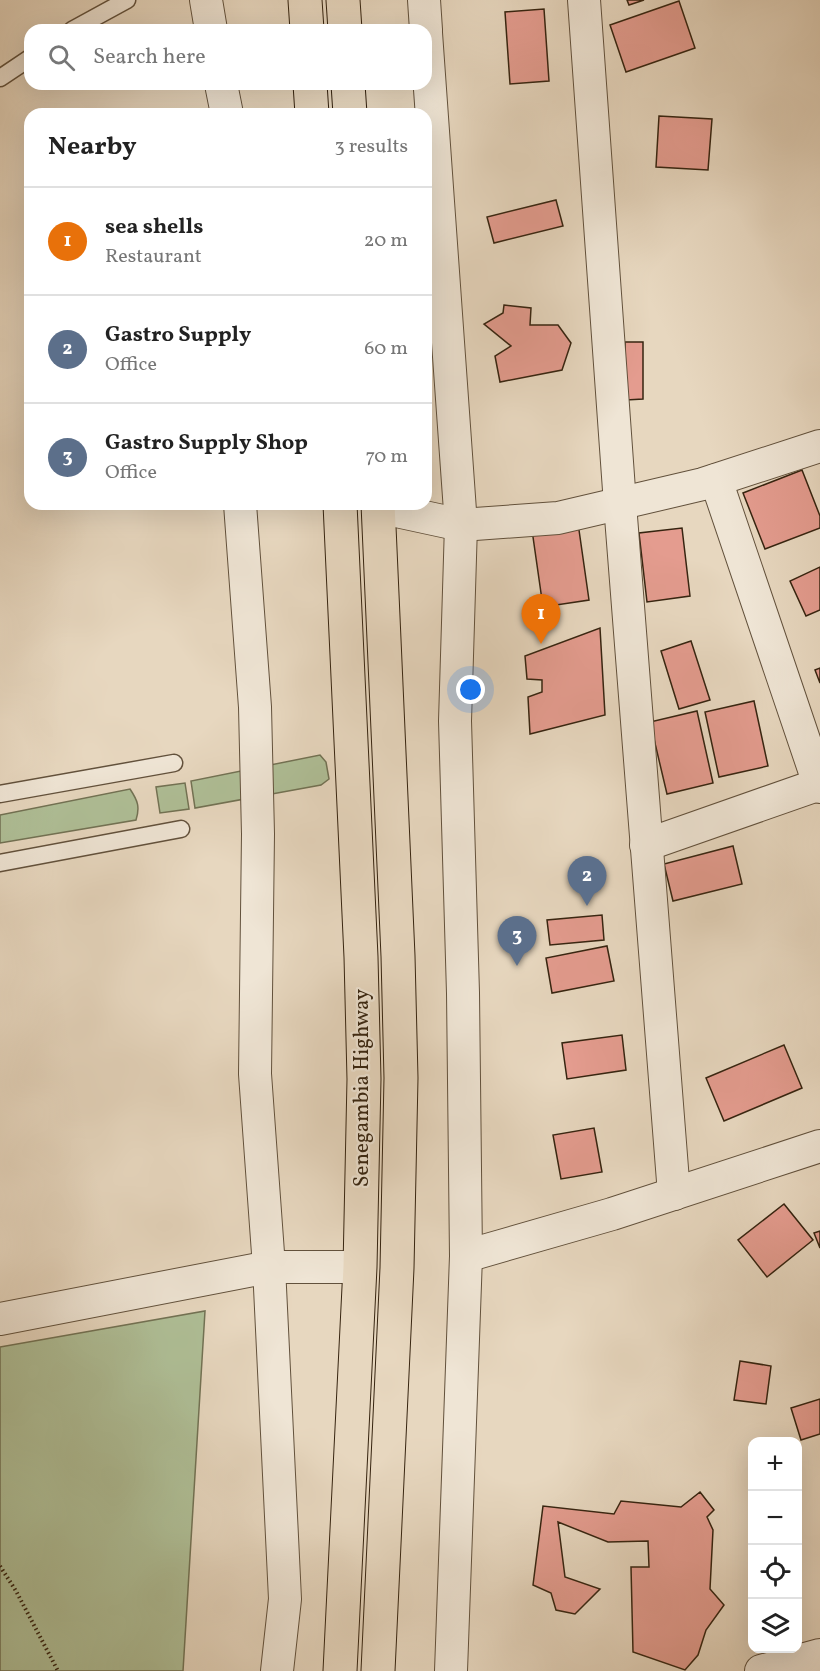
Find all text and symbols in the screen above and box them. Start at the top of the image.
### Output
search box [24,24,432,90]
icon: search [45,41,78,74]
text: Search here [93,42,206,73]
text: Nearby [48,129,137,165]
text: 3 results [334,133,408,161]
text: sea shells [105,212,203,243]
text: 1 [63,227,72,255]
text: 20 m [364,227,408,255]
text: Restaurant [105,243,202,271]
text: Gastro Supply [105,320,251,351]
text: 2 [62,335,73,363]
text: 60 m [364,335,408,363]
text: Office [105,351,157,379]
text: Gastro Supply Shop [105,428,308,459]
text: 3 [62,443,73,471]
text: 70 m [365,443,408,471]
text: Office [105,459,157,487]
pin: 1 [522,594,560,644]
your location [456,675,485,704]
pin: 2 [568,856,606,906]
pin: 3 [498,916,536,966]
street label: Senegambia Highway [348,988,377,1187]
map controls [748,1437,802,1653]
button: + [748,1437,802,1491]
button: − [748,1491,802,1545]
button: locate [748,1545,802,1599]
button: layers [748,1599,802,1653]

